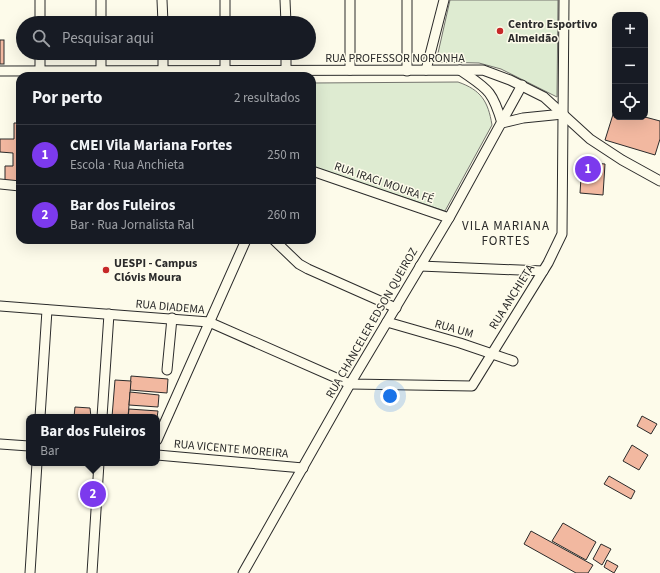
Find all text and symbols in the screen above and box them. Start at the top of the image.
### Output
map controls [612,12,648,120]
button: + [612,12,648,48]
search box [16,16,316,60]
place label: Centro Esportivo Almeidão [507,16,598,47]
marker: Centro Esportivo Almeidão [495,26,505,36]
icon: search [30,27,52,49]
text: Pesquisar aqui [62,28,154,49]
button: − [612,48,648,84]
street label: RUA PROFESSOR NORONHA [325,50,465,67]
button: locate [612,84,648,120]
text: Por perto [32,86,102,110]
text: 2 resultados [234,89,300,107]
text: CMEI Vila Mariana Fortes [70,135,232,156]
text: 1 [42,146,48,164]
text: 250 m [267,146,300,164]
pin: 1 [575,154,601,184]
text: Escola · Rua Anchieta [70,156,184,174]
street label: RUA IRACI MOURA FÉ [332,158,436,208]
text: Bar dos Fuleiros [70,195,175,216]
text: 2 [42,206,48,224]
text: 260 m [267,206,300,224]
text: Bar · Rua Jornalista Ral [70,216,194,234]
district label: VILA MARIANA FORTES [462,217,550,250]
street label: RUA CHANCELER EDSON QUEIROZ [322,245,422,401]
place label: UESPI - Campus Clóvis Moura [114,255,197,286]
street label: RUA ANCHIETA [485,261,539,333]
marker: UESPI - Campus Clóvis Moura [101,265,111,275]
street label: RUA DIADEMA [135,296,206,319]
street label: RUA UM [433,315,475,343]
your location [380,386,400,406]
popup [26,414,160,466]
text: Bar dos Fuleiros [40,421,146,442]
street label: RUA VICENTE MOREIRA [173,436,290,463]
text: Bar [40,442,59,460]
pin: 2 [80,479,106,509]

